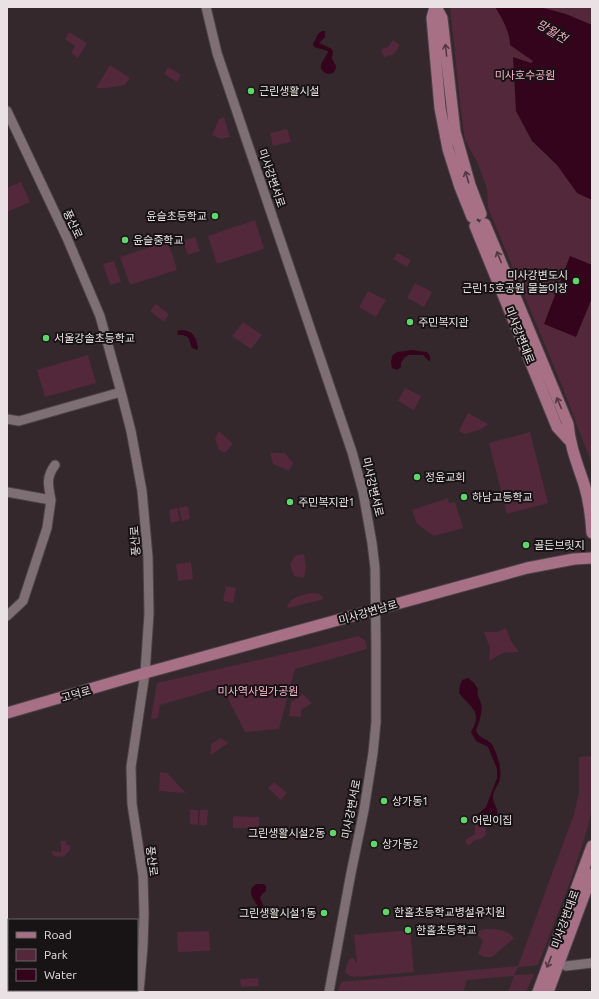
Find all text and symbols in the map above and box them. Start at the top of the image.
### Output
water label: 망월천 [534,17,571,46]
one-way arrow [442,44,449,57]
park label: 미사호수공원 [495,69,555,81]
place label: 근린생활시설 [259,85,320,97]
marker: 근린생활시설 [246,86,256,96]
street label: 미사강변서로 [256,147,288,209]
one-way arrow [463,171,470,184]
street label: 풍산로 [61,208,85,240]
place label: 윤슬초등학교 [146,210,207,222]
marker: 윤슬초등학교 [210,211,220,221]
place label: 윤슬중학교 [133,234,184,246]
marker: 윤슬중학교 [120,235,130,245]
one-way arrow [494,251,502,263]
place label: 미사강변도시 근린15호공원 물놀이장 [462,269,568,294]
marker: 미사강변도시 근린15호공원 물놀이장 [571,276,581,286]
street label: 미사강변대로 [503,305,537,365]
place label: 주민복지관 [418,316,469,328]
marker: 주민복지관 [405,317,415,327]
place label: 서울강솔초등학교 [54,332,135,344]
marker: 서울강솔초등학교 [41,333,51,343]
one-way arrow [555,398,562,410]
street label: 미사강변서로 [360,456,386,518]
place label: 정윤교회 [425,471,465,483]
marker: 정윤교회 [412,472,422,482]
place label: 하남고등학교 [472,491,533,503]
marker: 하남고등학교 [459,492,469,502]
place label: 주민복지관1 [298,496,355,508]
marker: 주민복지관1 [285,497,295,507]
street label: 풍산로 [128,525,142,557]
place label: 골든브릿지 [534,539,585,551]
marker: 골든브릿지 [521,540,531,550]
street label: 미사강변남로 [337,598,399,626]
street label: 고덕로 [60,684,92,704]
park label: 미사역사일가공원 [218,685,298,697]
street label: 미사강변서로 [339,778,363,840]
place label: 상가동1 [392,795,429,807]
marker: 상가동1 [379,796,389,806]
place label: 어린이집 [472,814,512,826]
marker: 어린이집 [459,815,469,825]
place label: 그린생활시설2동 [248,827,325,839]
marker: 그린생활시설2동 [328,828,338,838]
place label: 상가동2 [382,838,419,850]
marker: 상가동2 [369,839,379,849]
street label: 풍산로 [144,845,160,877]
street label: 미사강변대로 [549,888,581,950]
place label: 한홀초등학교병설유치원 [394,906,505,918]
place label: 그린생활시설1동 [239,907,316,919]
marker: 한홀초등학교병설유치원 [381,907,391,917]
marker: 그린생활시설1동 [319,908,329,918]
legend [8,919,138,991]
place label: 한홀초등학교 [416,924,477,936]
marker: 한홀초등학교 [403,925,413,935]
text: Road [44,928,72,941]
text: Park [44,948,68,961]
one-way arrow [544,955,552,967]
text: Water [44,968,77,981]

